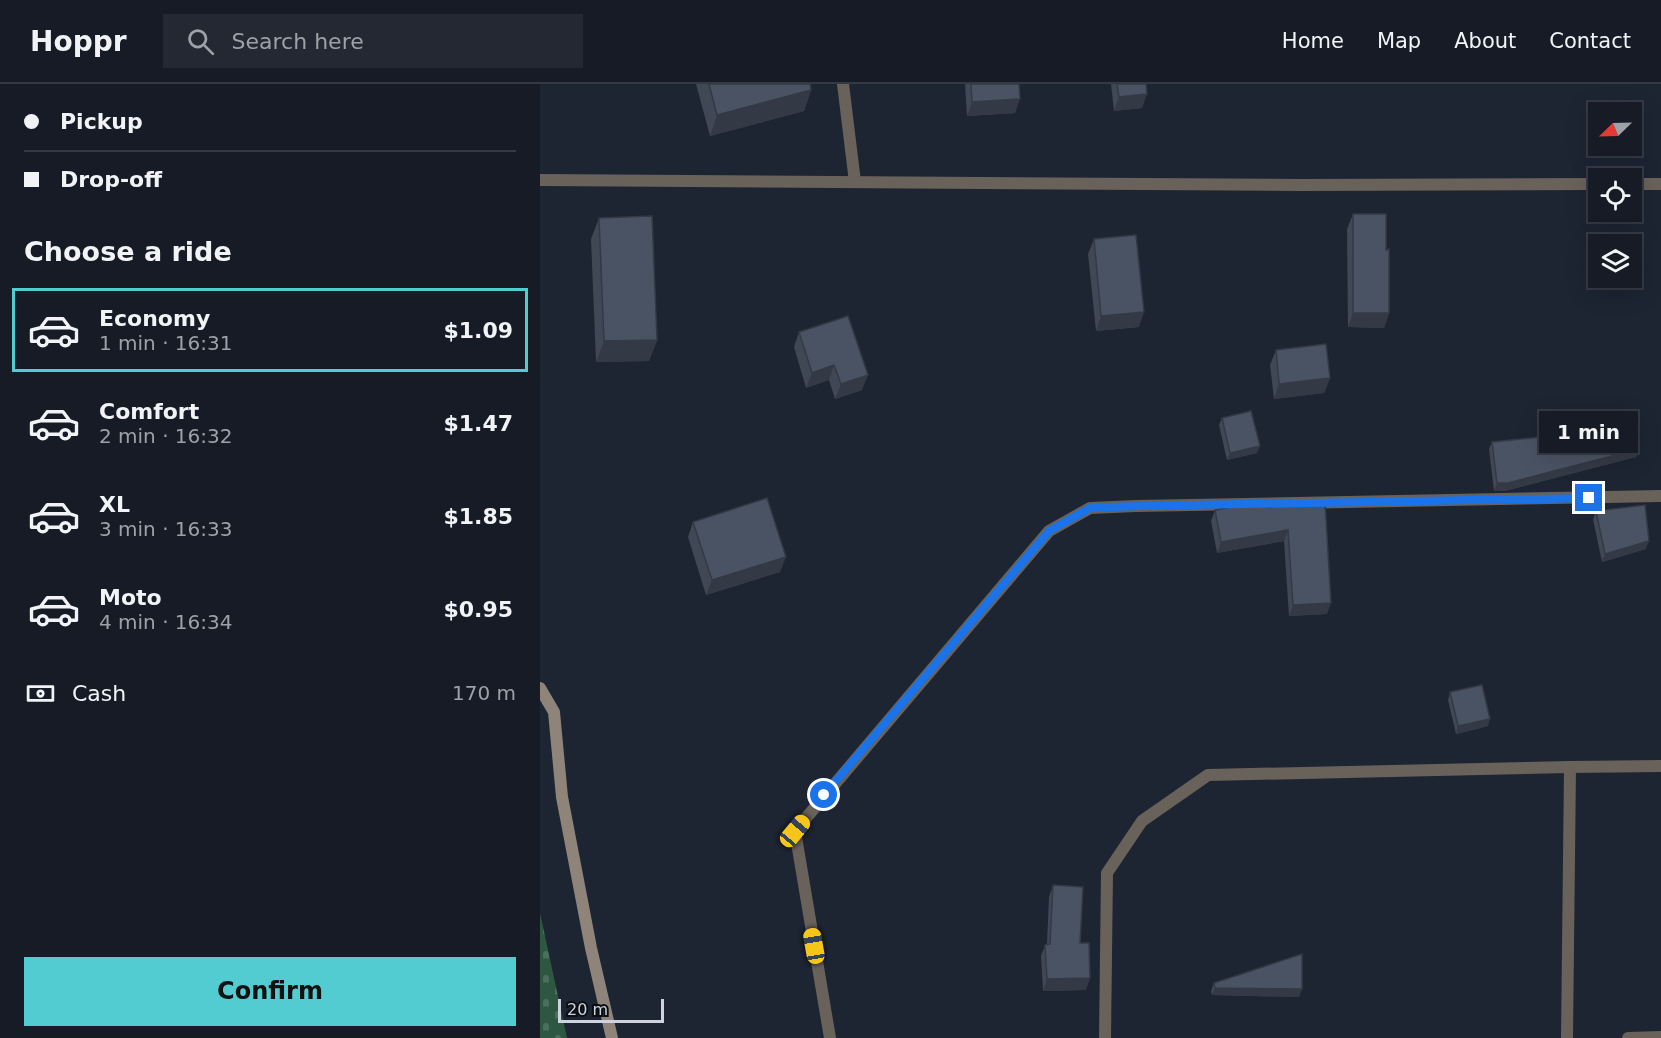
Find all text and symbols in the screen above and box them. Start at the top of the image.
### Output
search box [163,14,583,68]
text: Hoppr [30,25,127,58]
icon: search [184,25,217,58]
text: Search here [232,29,364,54]
text: Home [1282,29,1344,53]
text: Map [1377,29,1421,53]
text: About [1454,29,1516,53]
text: Contact [1549,29,1631,53]
north arrow [1588,102,1642,156]
map controls [1588,102,1642,288]
text: Pickup [60,109,143,134]
text: Drop-off [60,167,162,192]
button: locate [1588,168,1642,222]
button: layers [1588,234,1642,288]
text: Choose a ride [24,236,232,267]
icon: car [27,303,81,357]
text: Economy [99,306,210,331]
text: $1.09 [443,318,513,343]
text: 1 min · 16:31 [99,331,233,355]
icon: car [27,396,81,450]
text: Comfort [99,399,199,424]
text: $1.47 [443,411,513,436]
callout: 1 min [1540,411,1638,453]
text: 1 min [1557,420,1620,444]
text: 2 min · 16:32 [99,424,233,448]
route end [1575,484,1602,511]
icon: car [27,489,81,543]
text: XL [99,492,130,517]
text: $1.85 [443,504,513,529]
text: 3 min · 16:33 [99,517,233,541]
icon: car [27,582,81,636]
text: Moto [99,585,162,610]
text: $0.95 [443,597,513,622]
text: 4 min · 16:34 [99,610,233,634]
icon: cash [24,677,57,710]
text: Cash [72,681,126,706]
text: 170 m [452,681,516,705]
route start [810,781,837,808]
car [777,811,813,851]
car [802,927,826,965]
button: Confirm [24,957,516,1026]
scale bar [558,996,664,1024]
text: 20 m [567,1000,608,1019]

